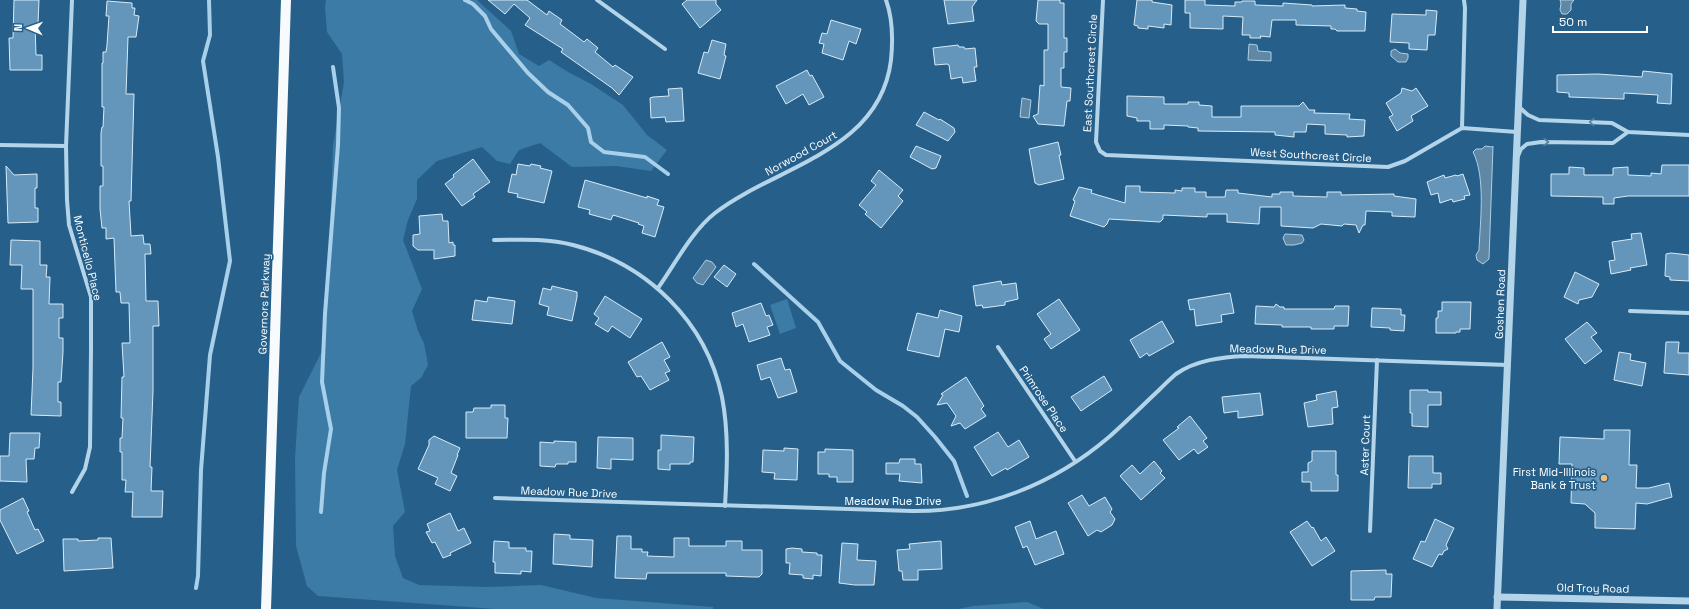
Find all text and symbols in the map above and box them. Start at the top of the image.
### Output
north arrow [8,8,48,48]
scale bar [1553,8,1647,34]
street label: East Southcrest Circle [1080,14,1100,132]
text: 50 m [1559,14,1587,30]
text: N [11,24,25,32]
one-way arrow [1589,118,1595,126]
street label: Norwood Court [763,127,839,179]
one-way arrow [1543,138,1549,146]
street label: West Southcrest Circle [1250,145,1372,165]
street label: Monticello Place [71,214,105,302]
street label: Governors Parkway [255,253,273,355]
street label: Goshen Road [1492,269,1508,339]
street label: Meadow Rue Drive [1229,341,1327,357]
street label: Primrose Place [1017,363,1071,435]
street label: Aster Court [1357,414,1373,476]
place label: First Mid-Illinois Bank & Trust [1513,465,1596,492]
marker: First Mid-Illinois Bank & Trust [1599,473,1609,483]
street label: Meadow Rue Drive [520,483,618,501]
street label: Meadow Rue Drive [845,494,941,508]
street label: Old Troy Road [1557,580,1629,596]

